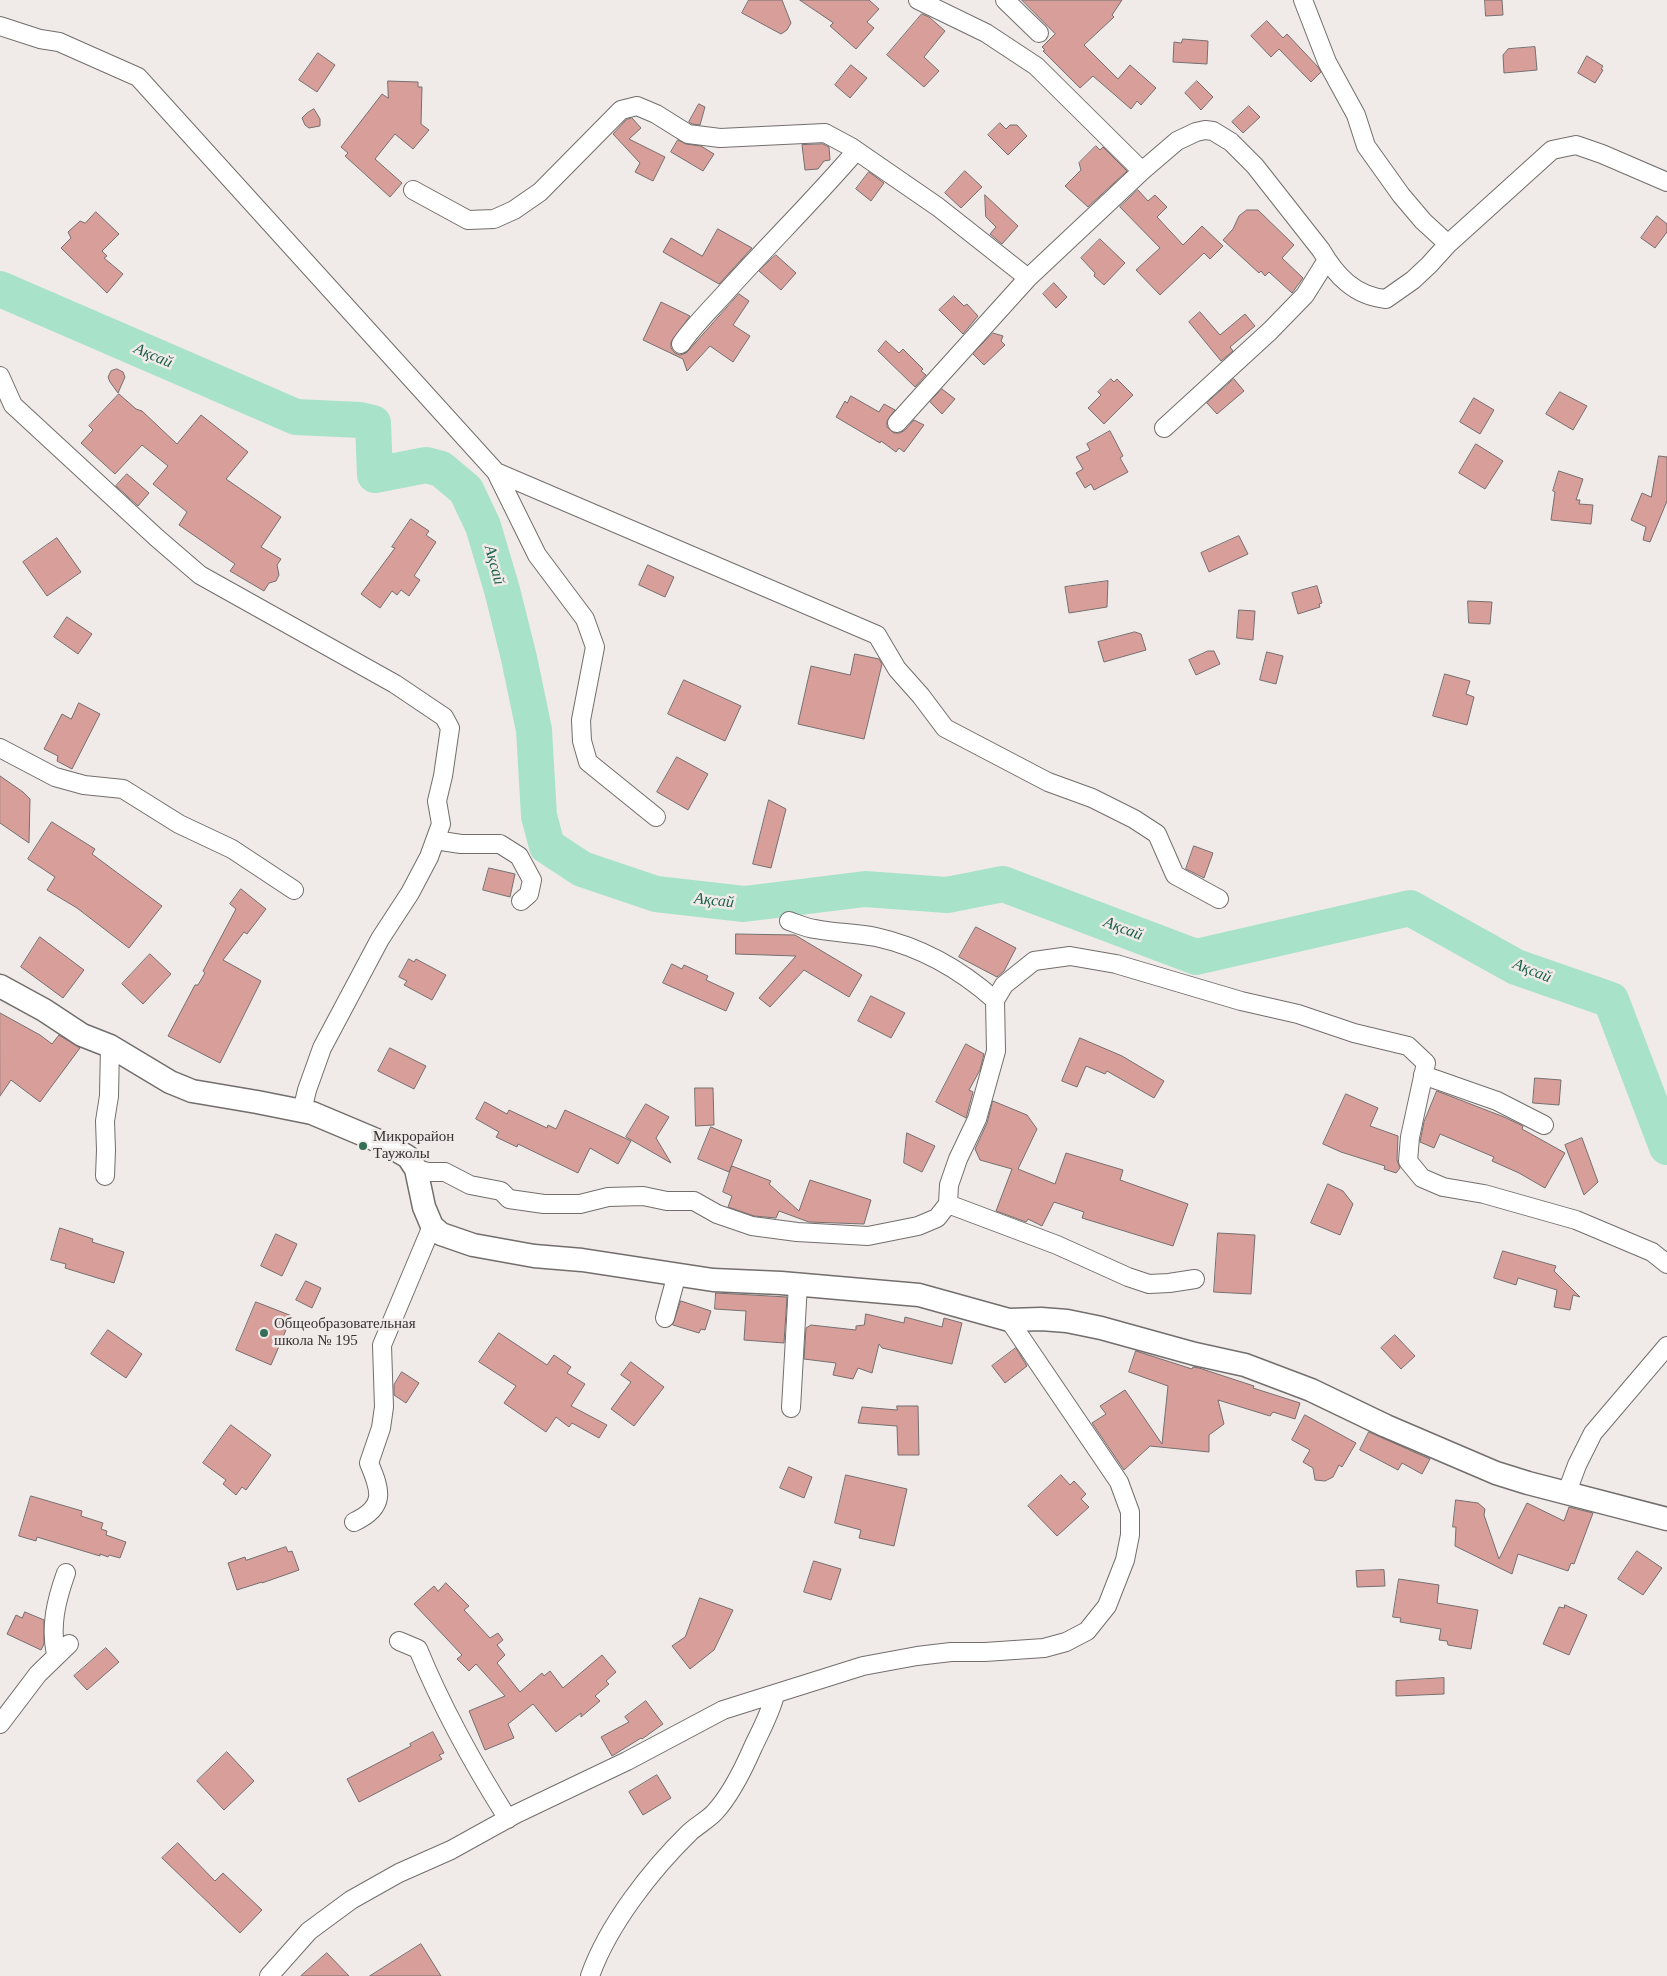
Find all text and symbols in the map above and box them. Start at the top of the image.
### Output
water label: Ақсай [131,339,175,373]
water label: Ақсай [480,543,508,587]
water label: Ақсай [693,889,735,913]
water label: Ақсай [1101,913,1145,945]
water label: Ақсай [1510,955,1554,987]
place label: Микрорайон Таужолы [373,1128,454,1163]
marker: Микрорайон Таужолы [357,1140,369,1152]
place label: Общеобразовательная школа № 195 [274,1315,416,1350]
marker: Общеобразовательная школа № 195 [258,1327,270,1339]

